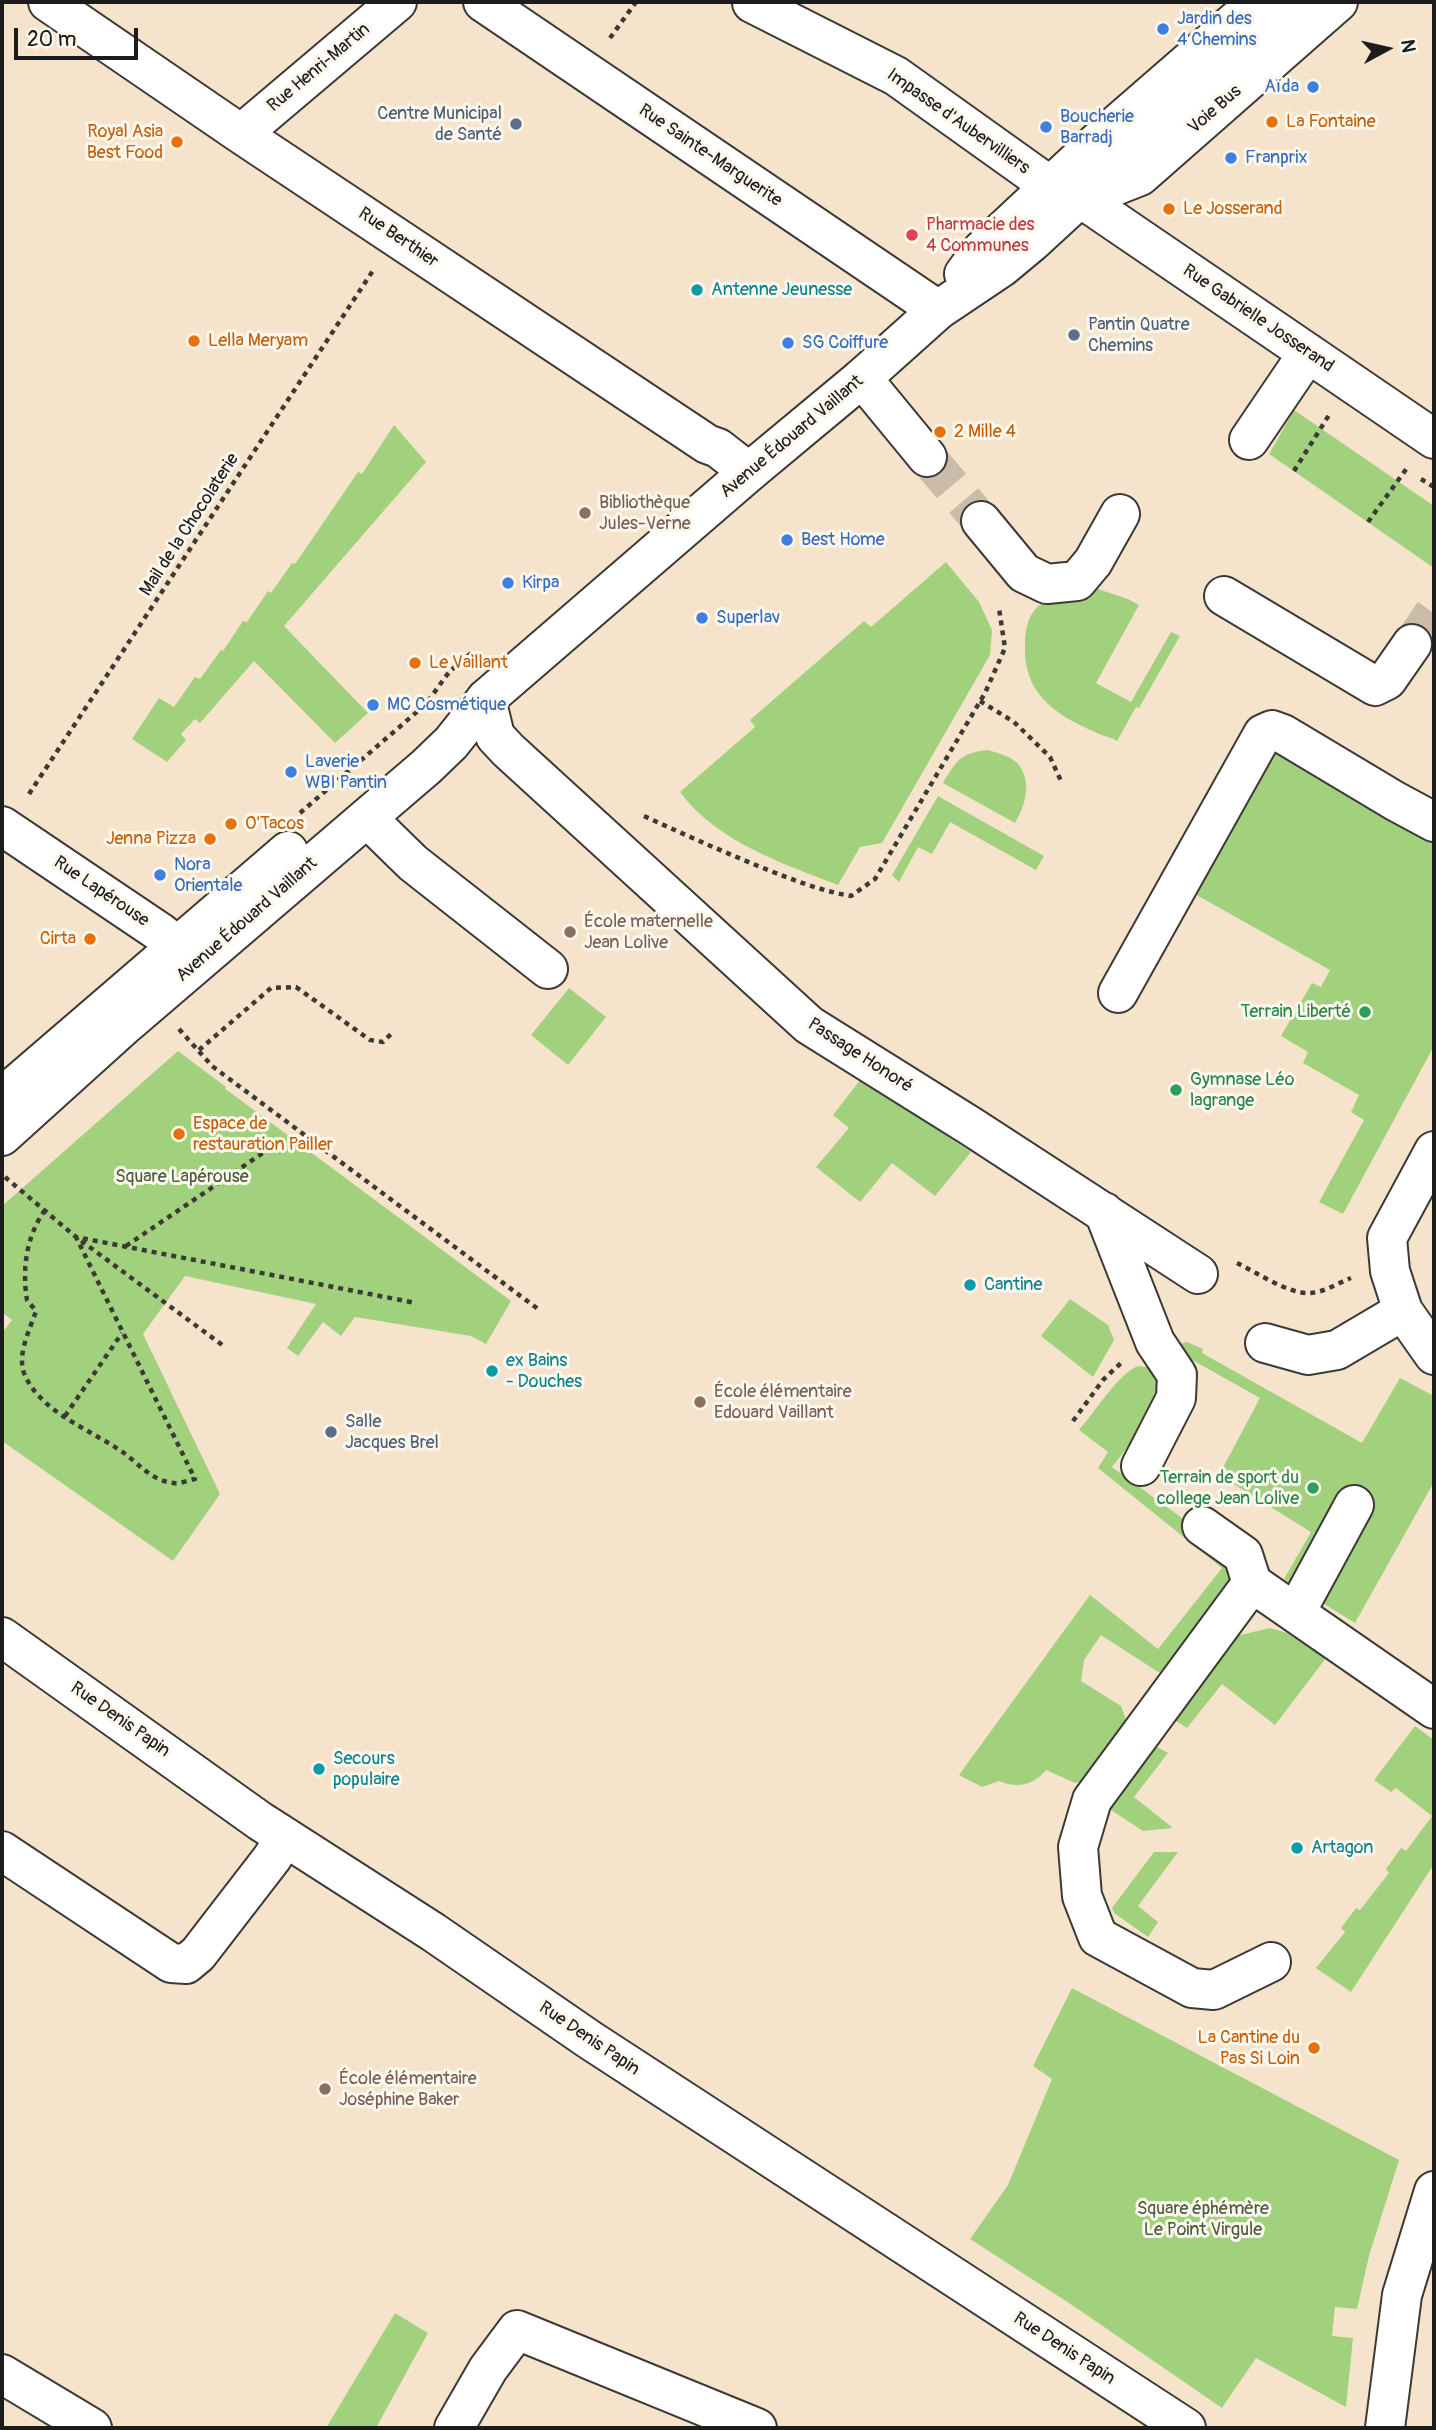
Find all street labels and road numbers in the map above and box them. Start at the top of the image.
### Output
street label: Rue Henri-Martin [263,19,375,117]
street label: Impasse d'Aubervilliers [882,64,1034,180]
street label: Voie Bus [1184,81,1246,139]
street label: Rue Sainte-Marguerite [634,100,786,212]
street label: Rue Berthier [354,203,442,273]
street label: Rue Gabrielle Josserand [1178,260,1338,378]
street label: Avenue Édouard Vaillant [716,371,868,503]
street label: Mail de la Chocolaterie [136,450,244,600]
street label: Rue Lapérouse [49,852,153,932]
street label: Avenue Édouard Vaillant [172,853,322,987]
street label: Passage Honoré [803,1014,917,1098]
street label: Rue Denis Papin [66,1678,174,1762]
street label: Rue Denis Papin [535,1997,643,2081]
street label: Rue Denis Papin [1009,2308,1119,2390]

